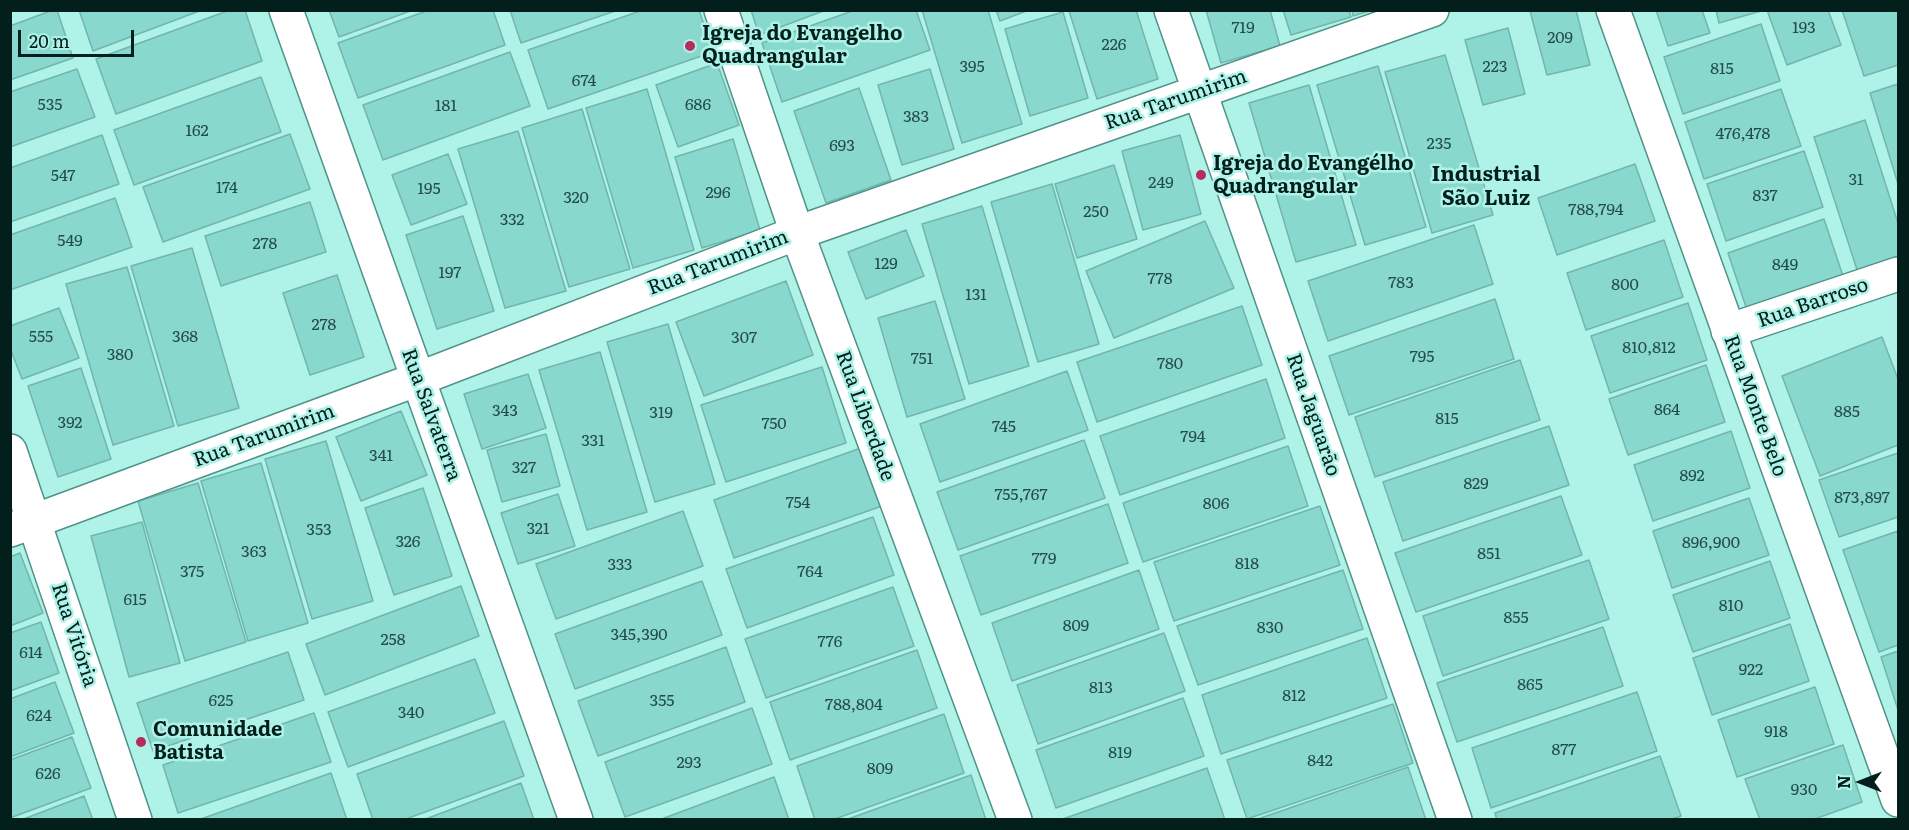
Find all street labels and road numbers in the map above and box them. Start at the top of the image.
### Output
street label: Rua Tarumirim [1102,64,1250,136]
street label: Rua Tarumirim [644,225,792,301]
street label: Rua Barroso [1754,273,1872,333]
street label: Rua Monte Belo [1718,332,1792,480]
street label: Rua Salvaterra [396,345,466,485]
street label: Rua Liberdade [830,348,900,484]
street label: Rua Jaguarão [1281,350,1345,480]
street label: Rua Tarumirim [190,399,338,473]
street label: Rua Vitória [46,580,102,690]

